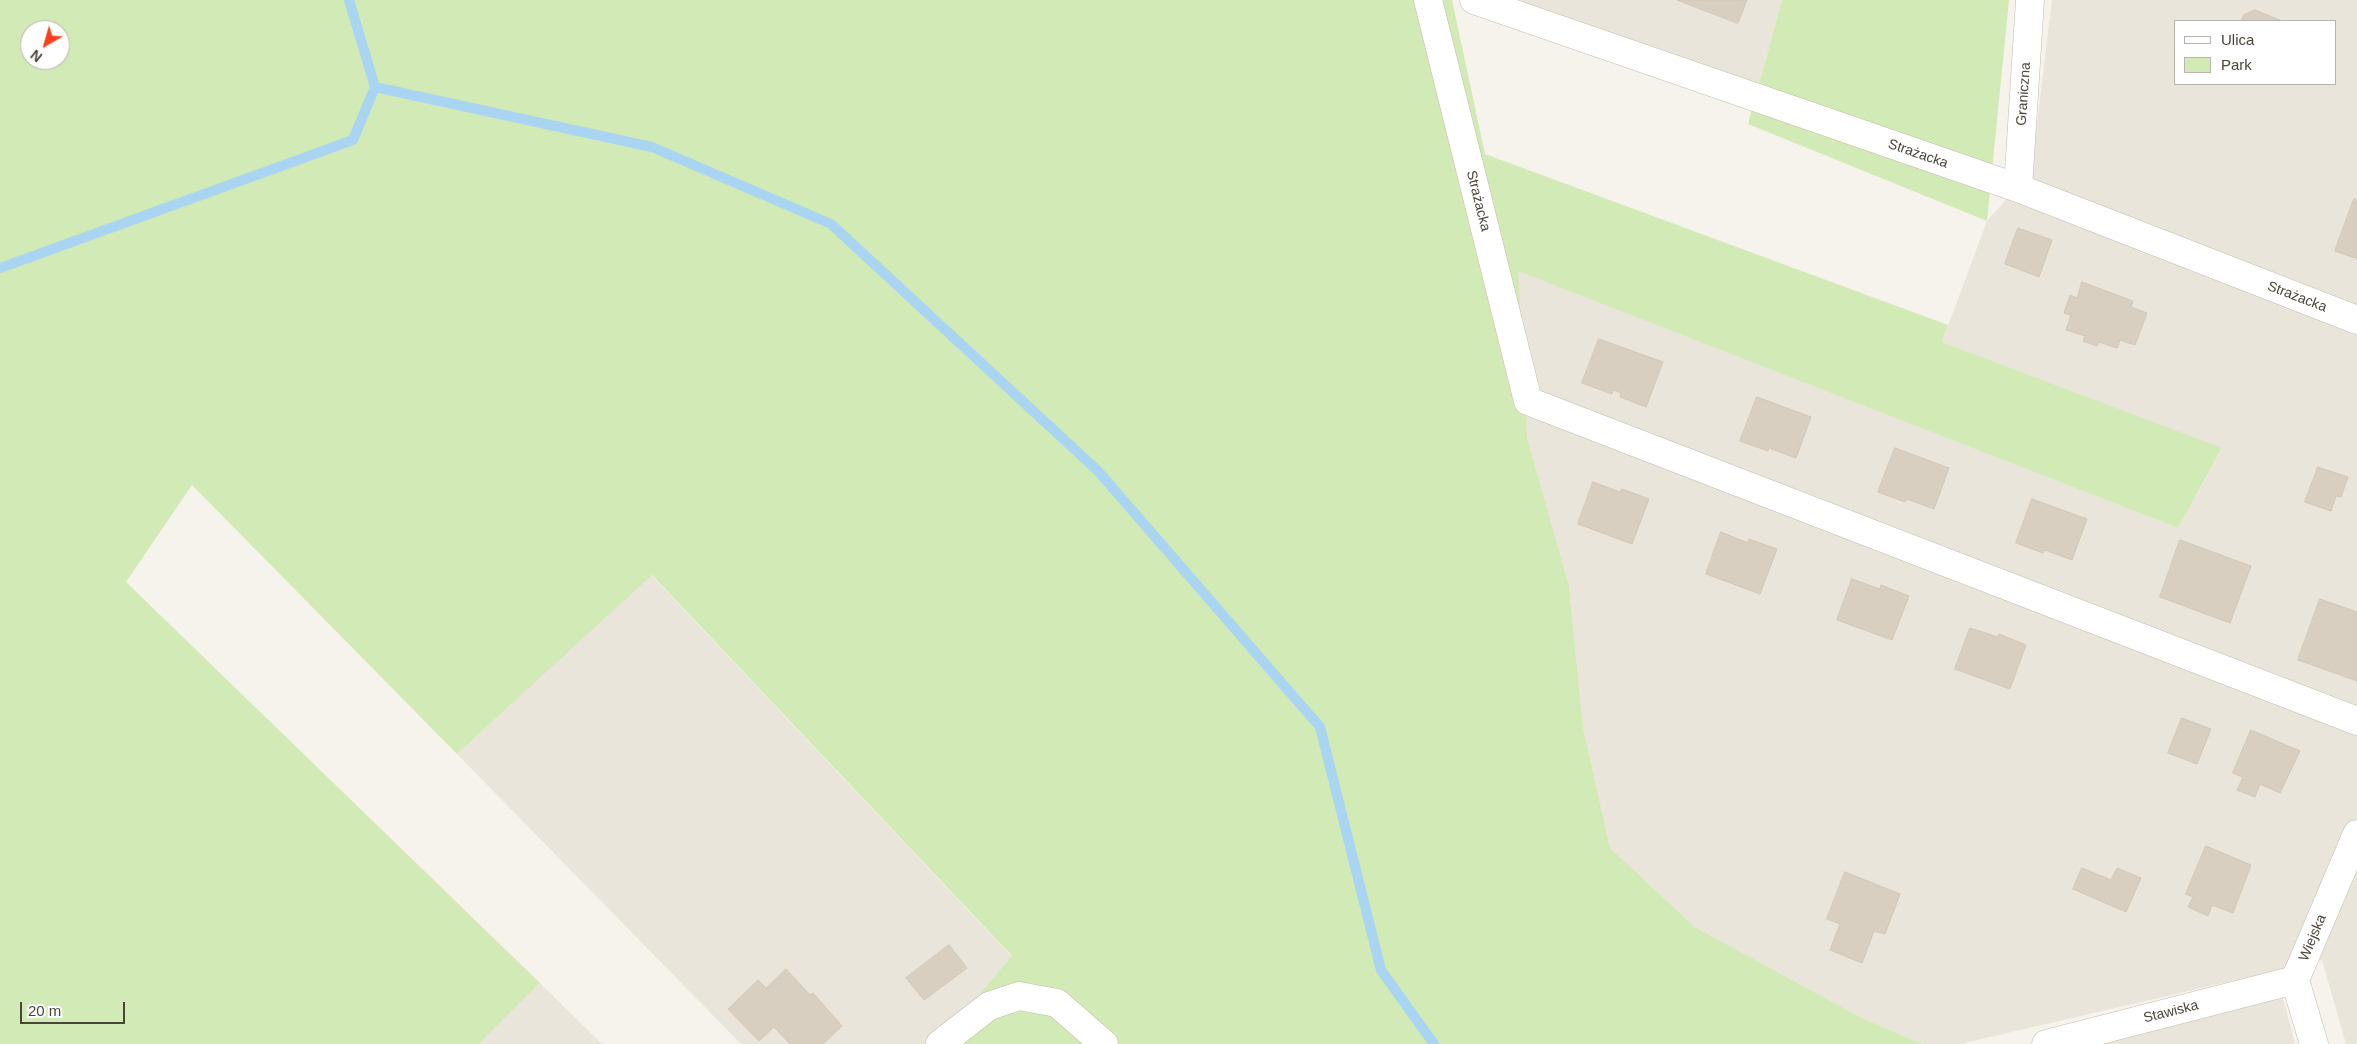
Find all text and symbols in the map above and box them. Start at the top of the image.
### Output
north arrow [20,20,70,70]
legend [2174,20,2337,85]
text: Ulica [2221,31,2254,48]
text: N [27,47,45,65]
text: Park [2221,56,2252,73]
street label: Graniczna [2013,62,2035,126]
street label: Strażacka [1886,136,1950,172]
street label: Strażacka [1462,169,1494,233]
street label: Strażacka [2265,278,2329,316]
street label: Wiejska [2296,912,2330,964]
scale bar [22,992,128,1024]
street label: Stawiska [2142,997,2200,1027]
text: 20 m [28,1002,61,1019]

